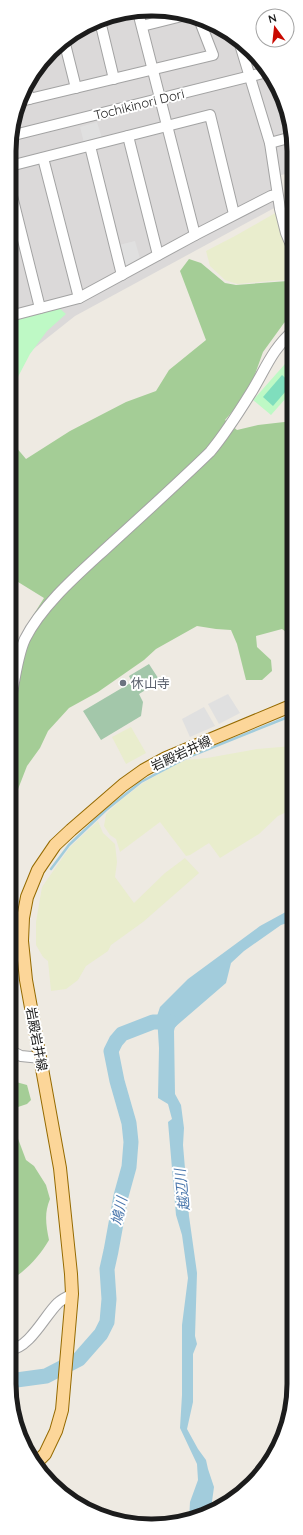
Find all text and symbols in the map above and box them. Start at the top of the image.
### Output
north arrow [255,8,295,48]
text: N [267,11,278,26]
street label: Tochikinori Dori [92,85,186,123]
place label: 休山寺 [131,675,170,691]
marker: 休山寺 [118,678,128,688]
street label: 岩殿岩井線 [148,732,214,774]
street label: 岩殿岩井線 [23,1006,51,1072]
water label: 越辺川 [171,1166,193,1212]
water label: 鳩川 [107,1193,131,1227]

